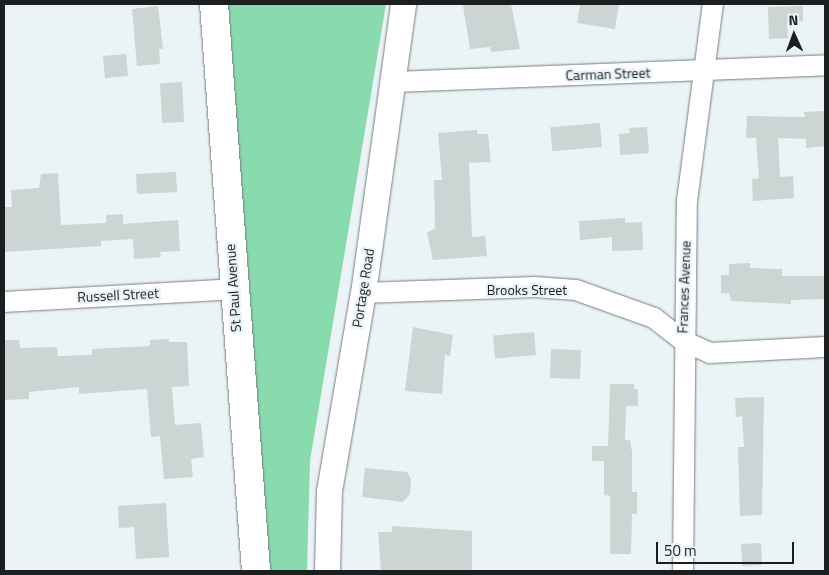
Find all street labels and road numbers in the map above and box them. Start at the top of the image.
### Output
street label: Carman Street [565,64,651,84]
street label: Frances Avenue [674,240,694,334]
street label: St Paul Avenue [222,243,244,333]
street label: Portage Road [348,247,378,329]
street label: Brooks Street [487,282,567,298]
street label: Russell Street [77,284,159,306]

